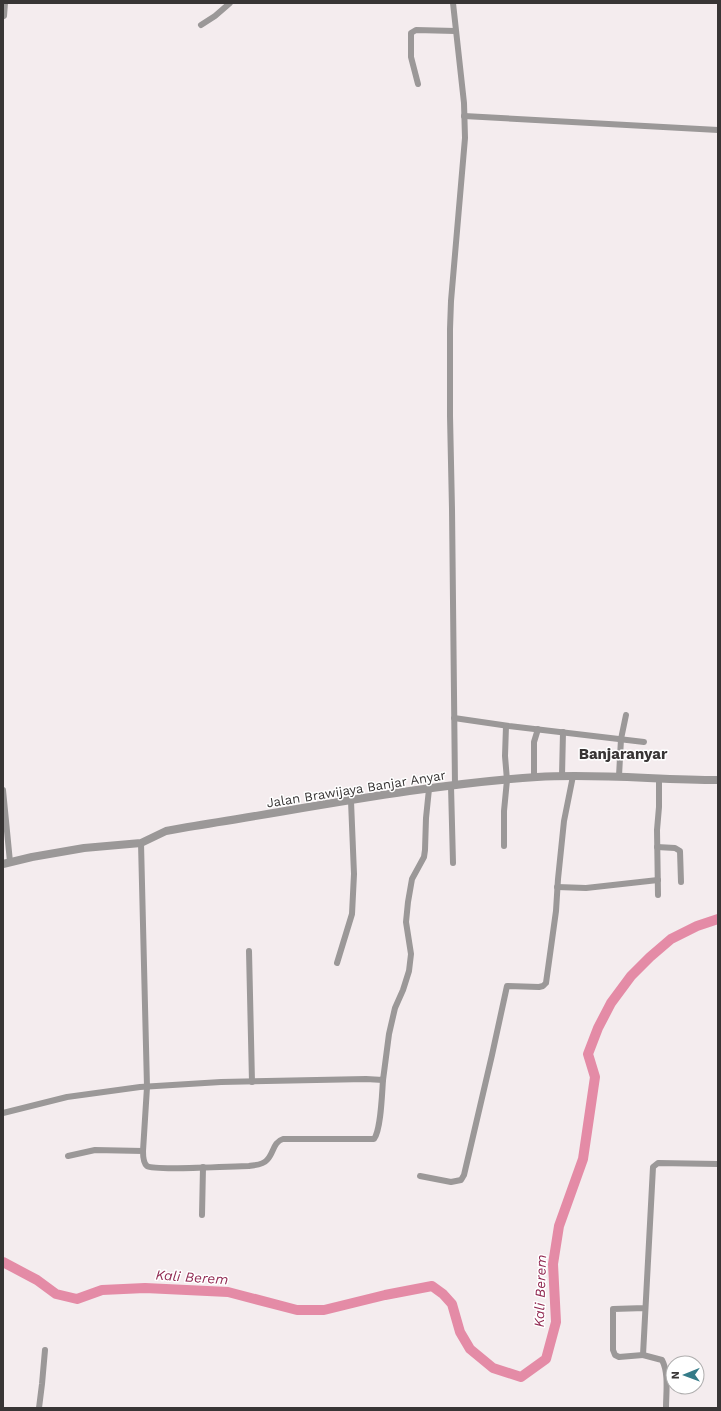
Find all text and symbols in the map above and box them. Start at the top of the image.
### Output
district label: Banjaranyar [579,745,668,763]
street label: Jalan Brawijaya Banjar Anyar [265,767,447,811]
water label: Kali Berem [531,1254,549,1328]
water label: Kali Berem [155,1266,229,1288]
north arrow [665,1355,705,1395]
text: N [669,1371,682,1379]

